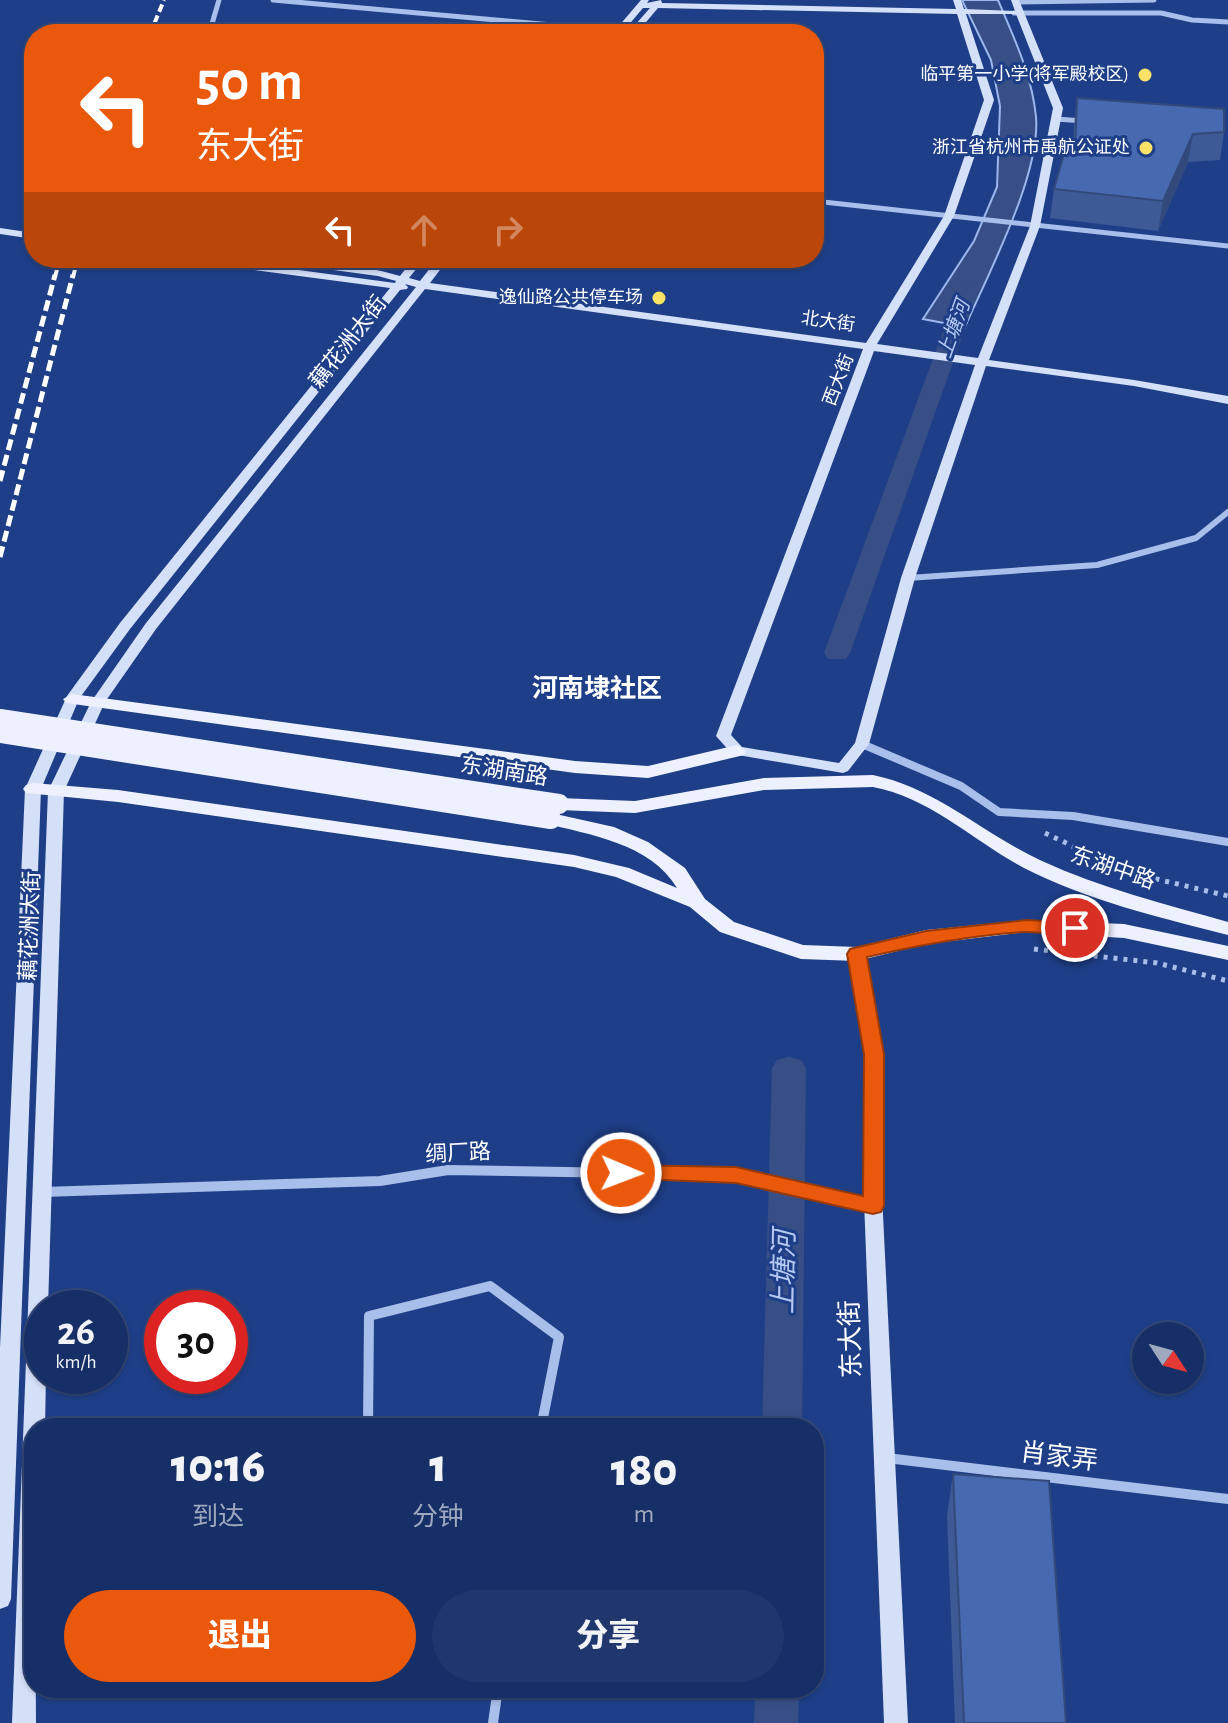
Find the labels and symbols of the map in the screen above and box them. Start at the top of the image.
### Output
place label: 临平第一小学(将军殿校区) [920,64,1129,84]
marker: 临平第一小学(将军殿校区) [1136,66,1154,84]
place label: 浙江省杭州市禹航公证处 [932,137,1130,157]
marker: 浙江省杭州市禹航公证处 [1137,139,1155,157]
place label: 逸仙路公共停车场 [499,287,643,307]
marker: 逸仙路公共停车场 [650,289,668,307]
street label: 藕花洲大街 [305,291,391,392]
water label: 上塘河 [933,293,975,361]
street label: 北大街 [800,307,856,335]
street label: 西大街 [819,351,857,408]
district label: 河南埭社区 [532,674,662,702]
street label: 东湖南路 [459,752,549,789]
street label: 东湖中路 [1068,842,1159,893]
street label: 藕花洲大街 [16,871,43,981]
pin [1041,894,1109,962]
position arrow [579,1131,663,1215]
street label: 绸厂路 [424,1139,492,1166]
water label: 上塘河 [768,1225,800,1314]
speed limit sign: 30 [144,1290,248,1394]
street label: 东大街 [836,1300,865,1378]
north arrow [1132,1322,1204,1394]
street label: 肖家弄 [1019,1437,1100,1475]

